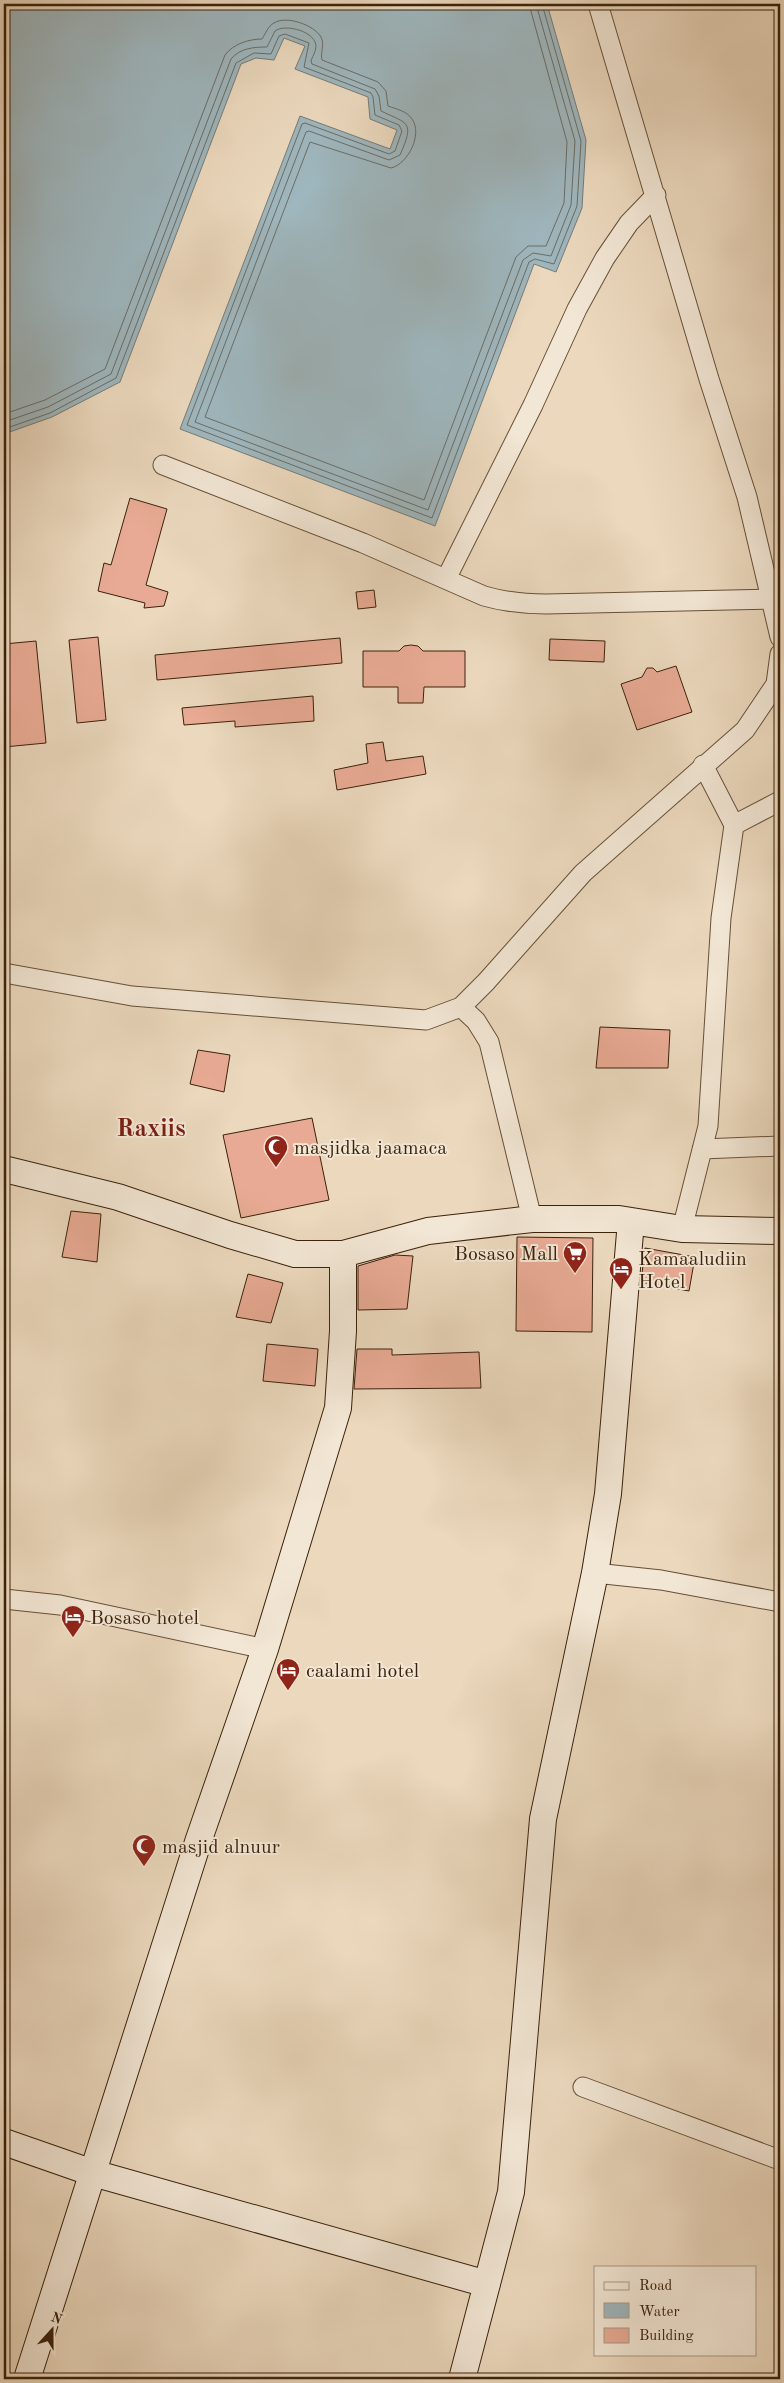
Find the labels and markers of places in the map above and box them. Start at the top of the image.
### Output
mosque icon: masjidka jaamaca [263,1134,289,1168]
place label: masjidka jaamaca [294,1139,447,1159]
supermarket icon: Bosaso Mall [562,1240,588,1274]
place label: Bosaso Mall [454,1245,558,1265]
place label: Kamaaludiin Hotel [638,1250,747,1293]
hotel icon: Kamaaludiin Hotel [608,1256,634,1290]
hotel icon: Bosaso hotel [60,1604,86,1638]
place label: Bosaso hotel [90,1609,199,1629]
hotel icon: caalami hotel [275,1657,301,1691]
place label: caalami hotel [306,1662,419,1682]
mosque icon: masjid alnuur [131,1833,157,1867]
place label: masjid alnuur [162,1838,280,1858]

